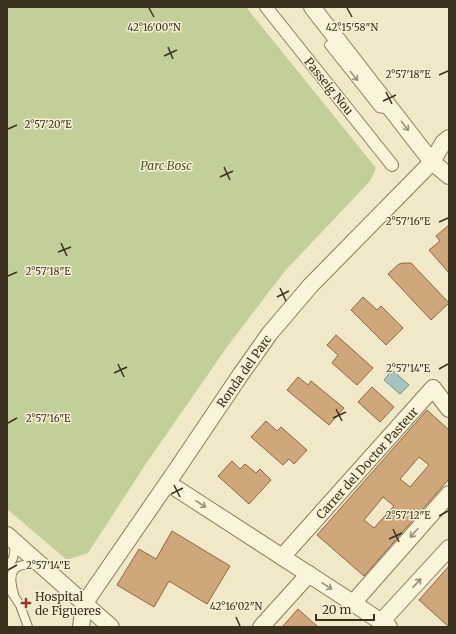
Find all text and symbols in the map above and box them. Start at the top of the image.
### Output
text: 42°16'00"N [127,21,181,34]
text: 42°15'58"N [326,21,378,34]
street label: Passeig Nou [301,54,357,118]
text: 2°57'18"E [385,68,431,81]
one-way arrow [349,70,358,81]
text: 2°57'20"E [24,118,72,131]
one-way arrow [401,121,409,132]
park label: Parc Bosc [140,158,192,173]
text: 2°57'16"E [386,215,431,228]
text: 2°57'18"E [25,265,71,278]
street label: Ronda del Parc [213,332,275,410]
text: 2°57'14"E [386,362,431,375]
street label: Carrer del Doctor Pasteur [313,404,422,522]
text: 2°57'16"E [26,412,71,425]
one-way arrow [195,500,206,508]
text: 2°57'12"E [385,509,431,522]
one-way arrow [410,528,419,538]
text: 2°57'14"E [26,559,71,572]
one-way arrow [412,578,422,588]
one-way arrow [321,582,333,590]
place label: Hospital de Figueres [35,589,101,618]
scale bar [316,596,374,622]
marker: Hospital de Figueres [20,597,32,609]
text: 42°16'02"N [210,600,262,613]
text: 20 m [322,602,351,617]

